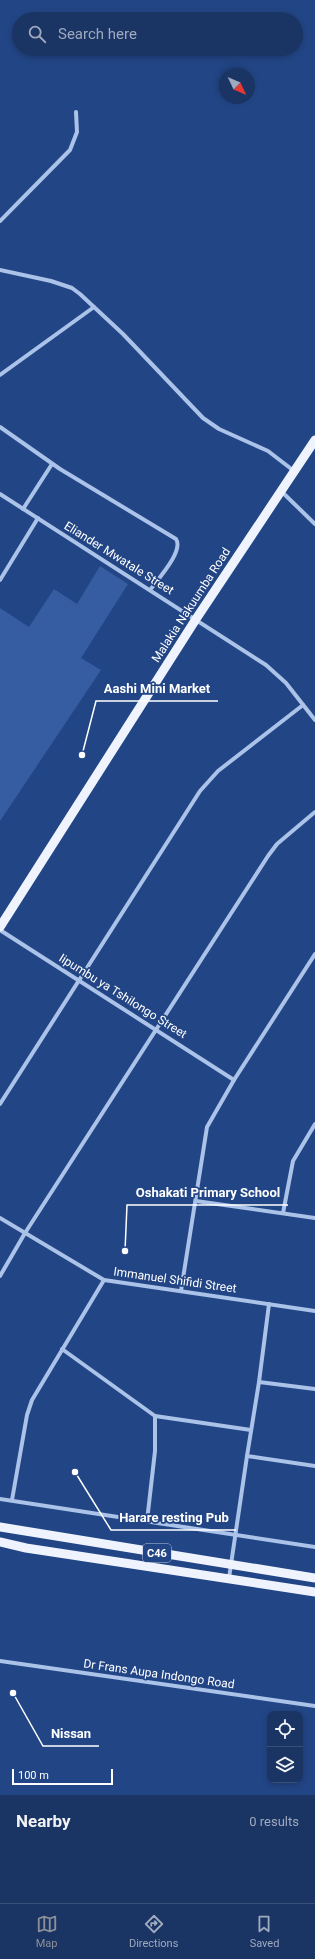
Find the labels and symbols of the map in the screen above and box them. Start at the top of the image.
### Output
north arrow [219,68,255,104]
street label: Eliander Mwatale Street [62,519,176,597]
street label: Malakia Nakuumba Road [149,545,233,665]
callout: Aashi Mini Market [96,676,218,701]
text: Aashi Mini Market [104,681,211,696]
street label: Iipumbu ya Tshilongo Street [57,951,190,1041]
callout: Oshakati Primary School [127,1180,288,1205]
text: Oshakati Primary School [136,1185,280,1200]
street label: Immanuel Shifidi Street [113,1264,237,1296]
callout: Harare resting Pub [111,1505,236,1530]
text: Harare resting Pub [119,1510,229,1525]
road number: C46 [143,1544,171,1562]
street label: Dr Frans Aupa Indongo Road [83,1656,235,1692]
callout: Nissan [43,1721,99,1746]
text: Nissan [51,1726,91,1741]
scale bar [12,1767,113,1786]

